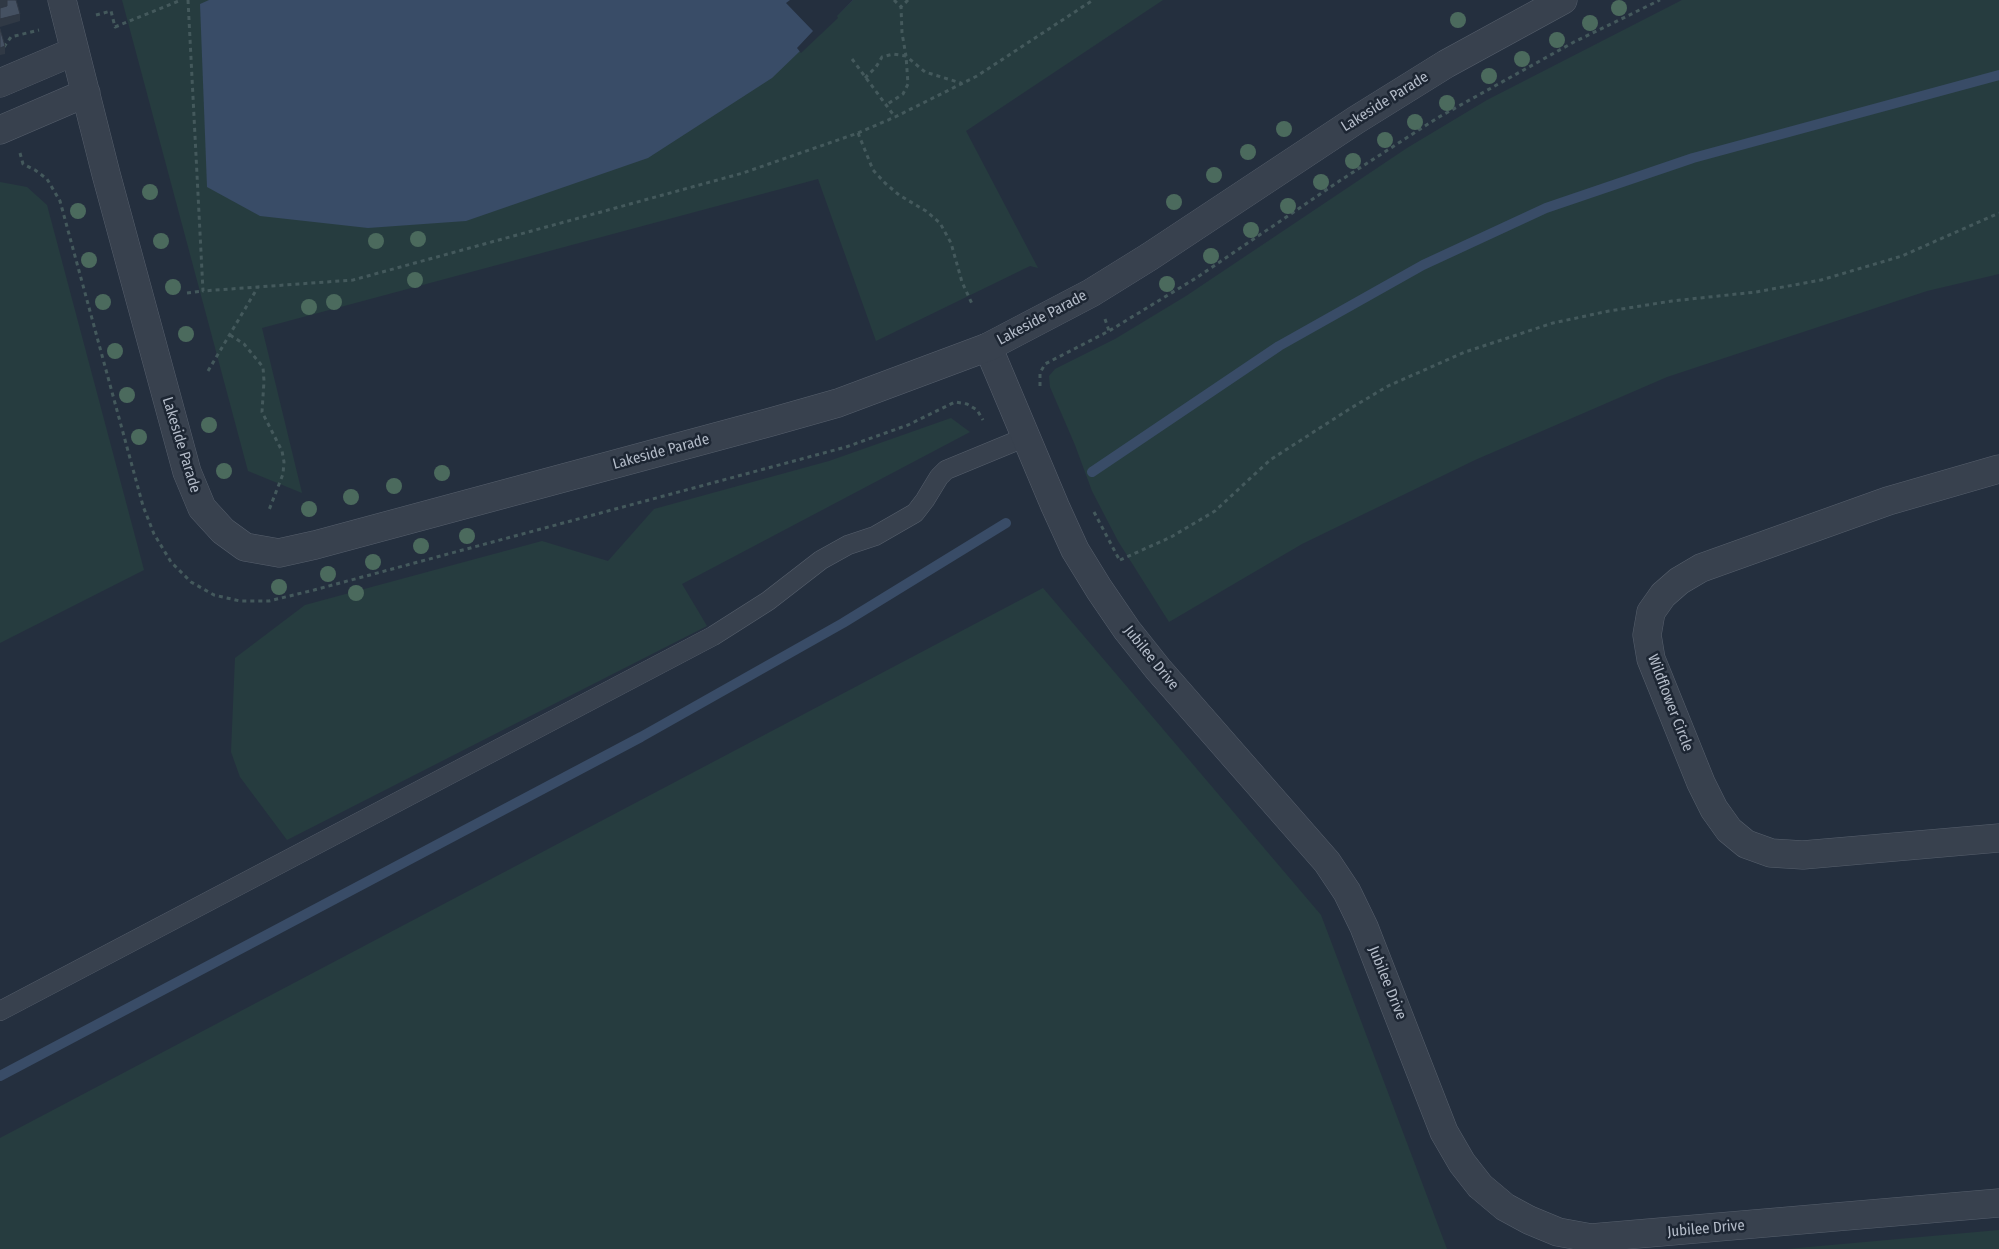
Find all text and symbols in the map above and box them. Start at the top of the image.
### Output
street label: Lakeside Parade [1338,68,1432,136]
street label: Lakeside Parade [994,287,1090,349]
street label: Lakeside Parade [158,395,204,495]
street label: Lakeside Parade [611,430,711,474]
street label: Jubilee Drive [1120,622,1182,694]
street label: Wildflower Circle [1643,652,1697,754]
street label: Jubilee Drive [1364,944,1410,1022]
street label: Jubilee Drive [1667,1217,1745,1241]

